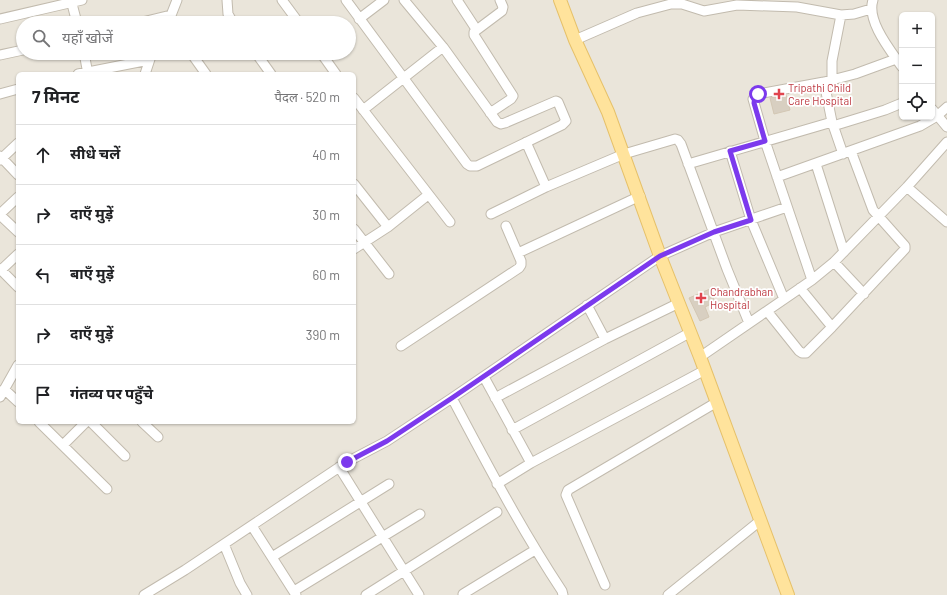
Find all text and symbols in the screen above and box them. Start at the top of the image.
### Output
map controls [899,12,935,120]
button: + [899,12,935,48]
search box [16,16,356,60]
icon: search [30,27,52,49]
text: यहाँ खोजें [62,28,113,46]
button: − [899,48,935,84]
place label: Tripathi Child Care Hospital [788,81,852,107]
button: locate [899,84,935,120]
route start [749,85,767,103]
text: 7 मिनट [32,86,80,106]
marker: Tripathi Child Care Hospital [773,88,785,100]
text: पैदल · 520 m [275,89,340,105]
icon: ahead [32,144,54,166]
text: सीधे चलें [70,144,120,162]
text: 40 m [312,147,340,163]
icon: right [32,204,54,226]
text: दाएँ मुड़ें [70,204,113,222]
text: 30 m [313,207,340,223]
icon: left [32,264,54,286]
text: बाएँ मुड़ें [70,264,114,282]
text: 60 m [313,267,340,283]
place label: Chandrabhan Hospital [710,285,773,311]
marker: Chandrabhan Hospital [695,292,707,304]
icon: right [32,324,54,346]
text: दाएँ मुड़ें [70,324,113,342]
text: 390 m [306,327,340,343]
icon: arrive [32,384,54,406]
text: गंतव्य पर पहुँचे [70,384,153,402]
route end [338,453,356,471]

